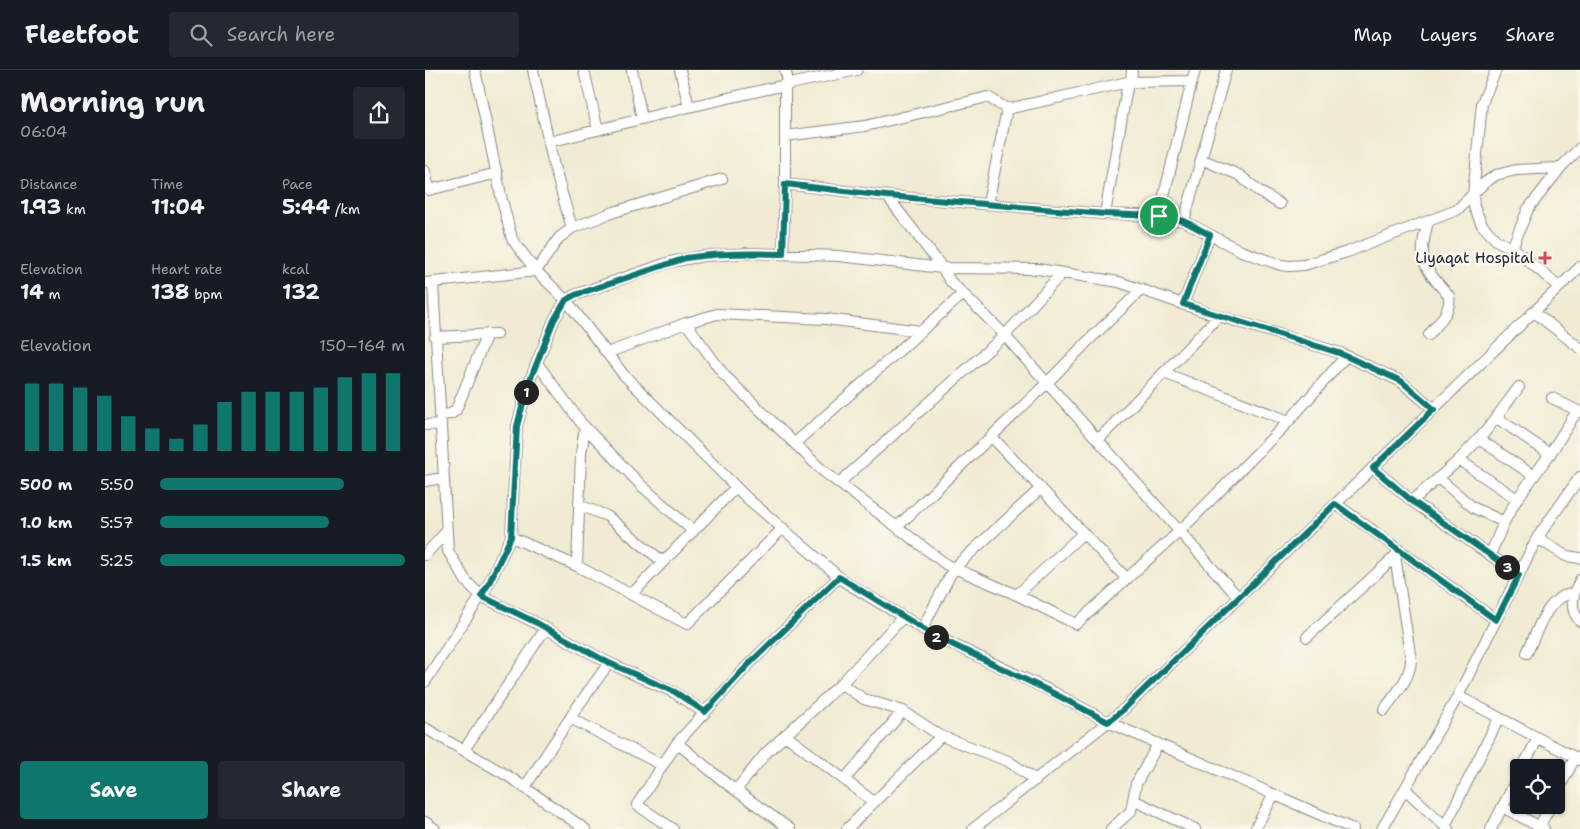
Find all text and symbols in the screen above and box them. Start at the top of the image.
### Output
search box [169,12,519,57]
text: Fleetfoot [25,19,139,51]
icon: search [187,21,215,49]
text: Search here [227,22,335,47]
text: Map [1354,23,1392,47]
text: Layers [1420,23,1477,47]
text: Share [1505,23,1555,47]
text: Morning run [20,83,205,121]
button: share [353,87,405,139]
text: 06:04 [20,121,67,142]
text: Distance [20,175,77,193]
text: Time [151,175,183,193]
text: Pace [282,175,313,193]
text: 1.93 [20,193,61,221]
text: 11:04 [151,193,205,221]
text: 5:44 [282,193,330,221]
pin [1138,195,1180,237]
text: km [61,200,86,218]
text: /km [330,200,360,218]
icon: arrive [1145,202,1173,230]
place label: Liyaqat Hospital [1415,248,1534,268]
marker: Liyaqat Hospital [1538,251,1552,265]
text: Elevation [20,260,83,278]
text: Heart rate [151,260,222,278]
text: kcal [282,260,309,278]
text: 14 [20,278,44,306]
text: 138 [151,278,189,306]
text: 132 [282,278,320,306]
text: m [44,285,61,303]
text: bpm [189,285,222,303]
text: Elevation [20,335,92,356]
text: 150–164 m [319,335,405,356]
pin: 1 [513,380,539,404]
text: 1 [523,383,530,401]
text: 500 m [20,474,72,495]
text: 5:50 [100,474,134,495]
text: 1.0 km [20,512,72,533]
text: 5:57 [100,512,133,533]
text: 1.5 km [20,550,72,571]
text: 5:25 [100,550,133,571]
pin: 3 [1495,554,1519,580]
text: 3 [1503,558,1512,576]
pin: 2 [923,624,949,650]
text: 2 [932,628,941,646]
map controls [1510,759,1565,814]
button: locate [1510,759,1565,814]
button: Save [20,761,208,819]
button: Share [218,761,405,819]

